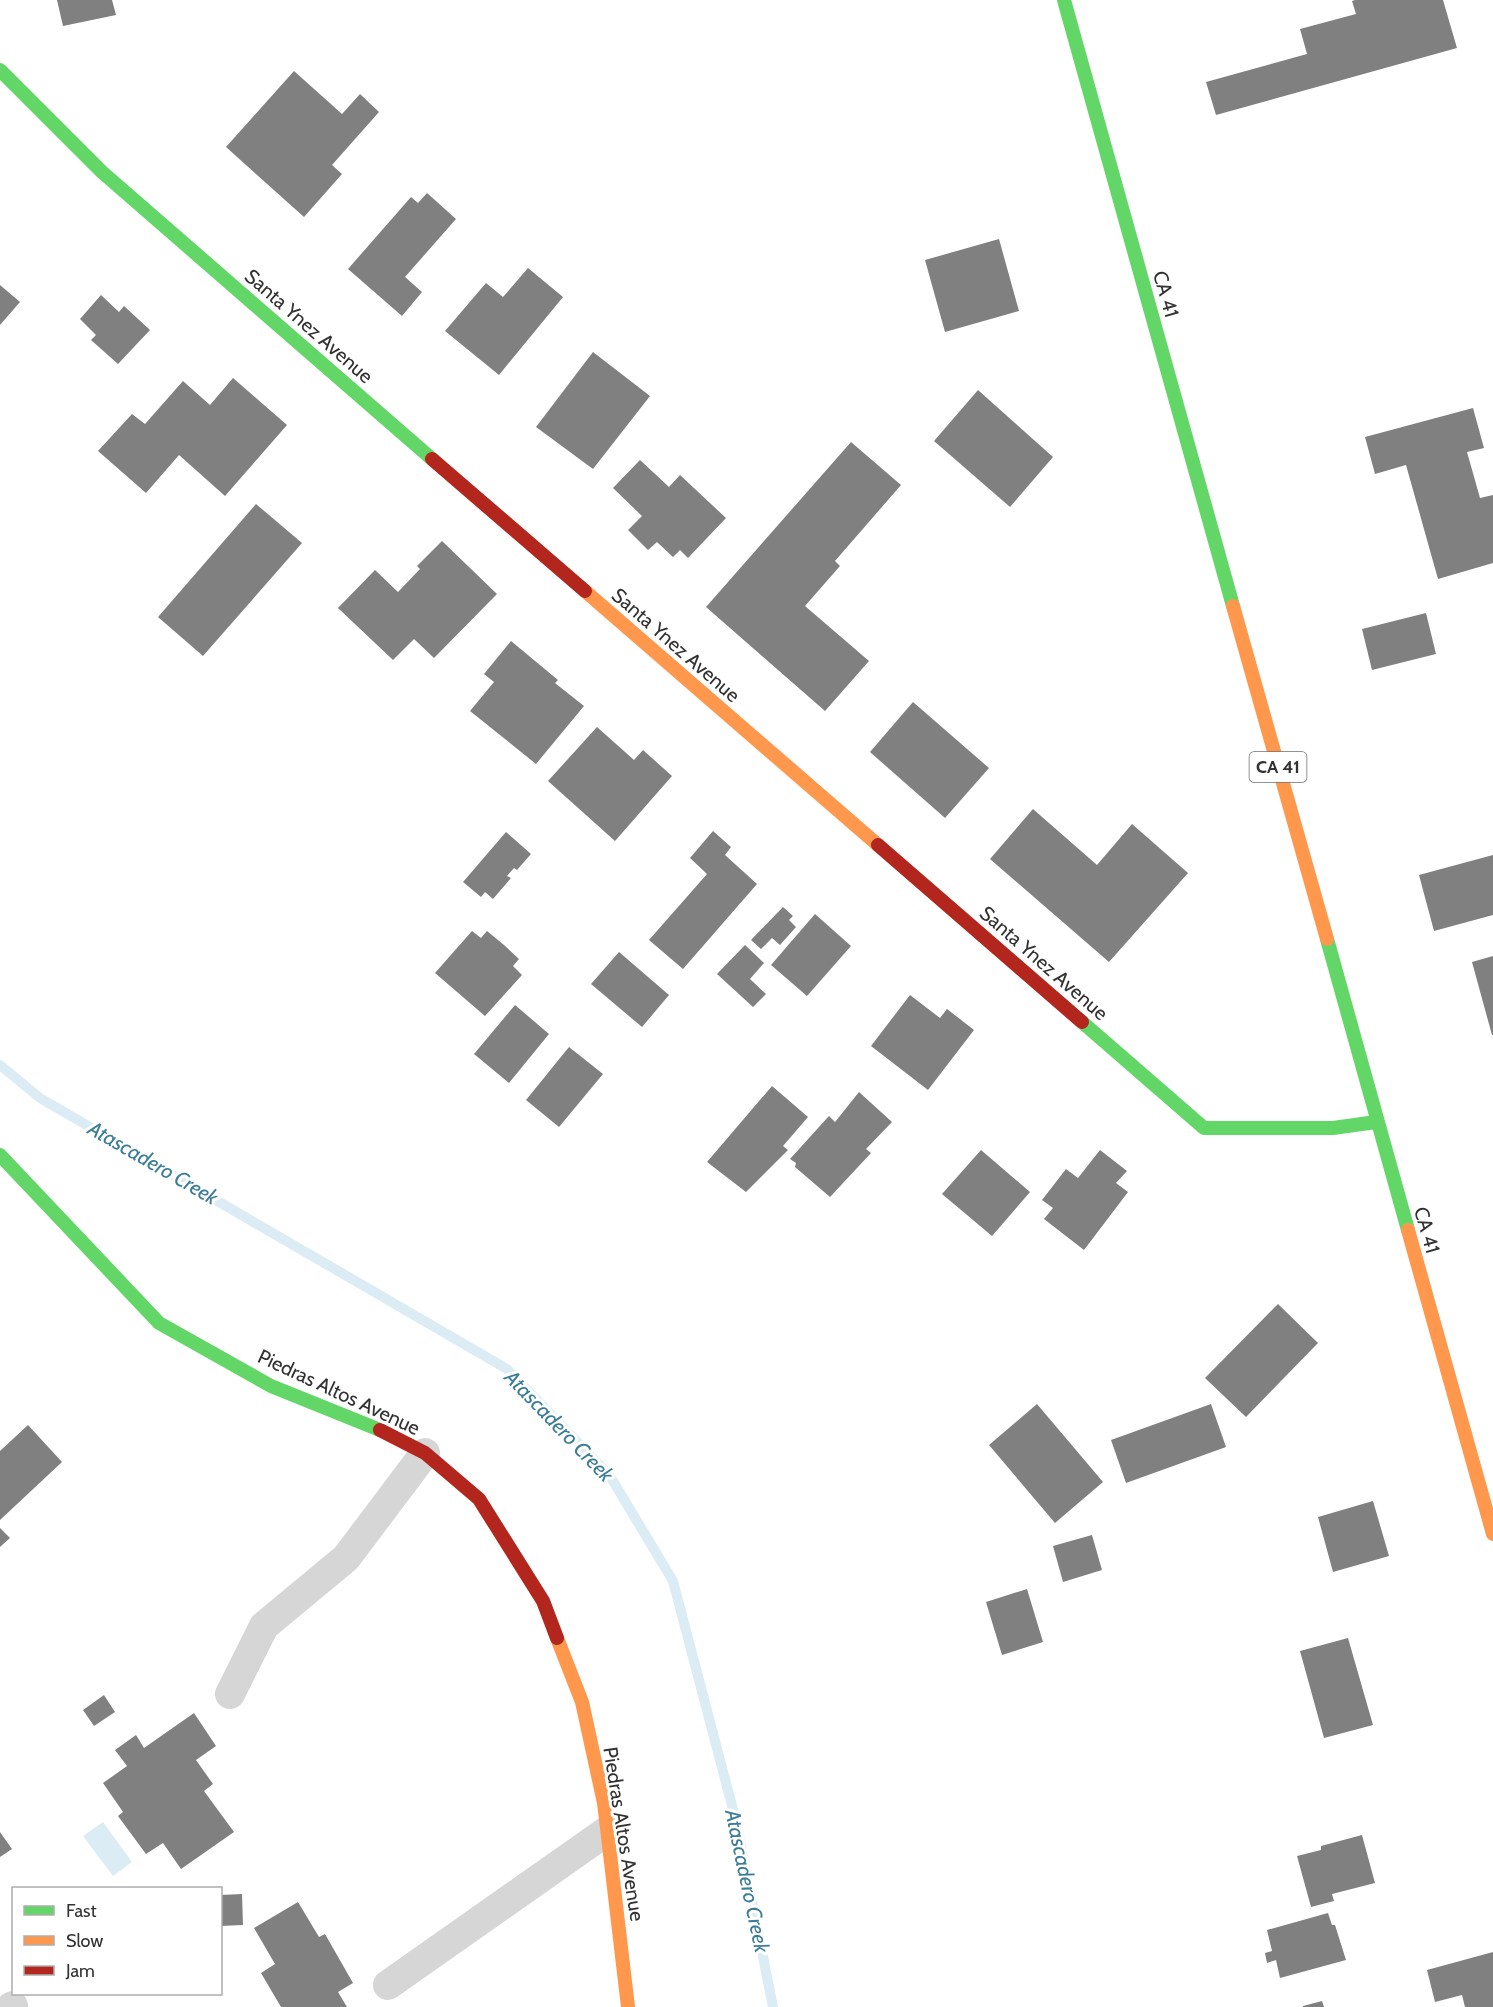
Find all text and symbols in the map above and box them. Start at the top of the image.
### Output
street label: Santa Ynez Avenue [240,264,378,388]
street label: CA 41 [1148,268,1184,320]
street label: Santa Ynez Avenue [607,583,745,707]
road number: CA 41 [1250,752,1306,782]
street label: Santa Ynez Avenue [975,901,1113,1025]
water label: Atascadero Creek [83,1115,223,1210]
street label: CA 41 [1409,1204,1445,1256]
street label: Piedras Altos Avenue [254,1344,424,1440]
water label: Atascadero Creek [499,1364,620,1487]
street label: Piedras Altos Avenue [598,1745,650,1923]
water label: Atascadero Creek [720,1806,775,1956]
legend [12,1887,222,1995]
text: Fast [66,1900,97,1922]
text: Slow [66,1930,103,1952]
text: Jam [65,1960,95,1982]

